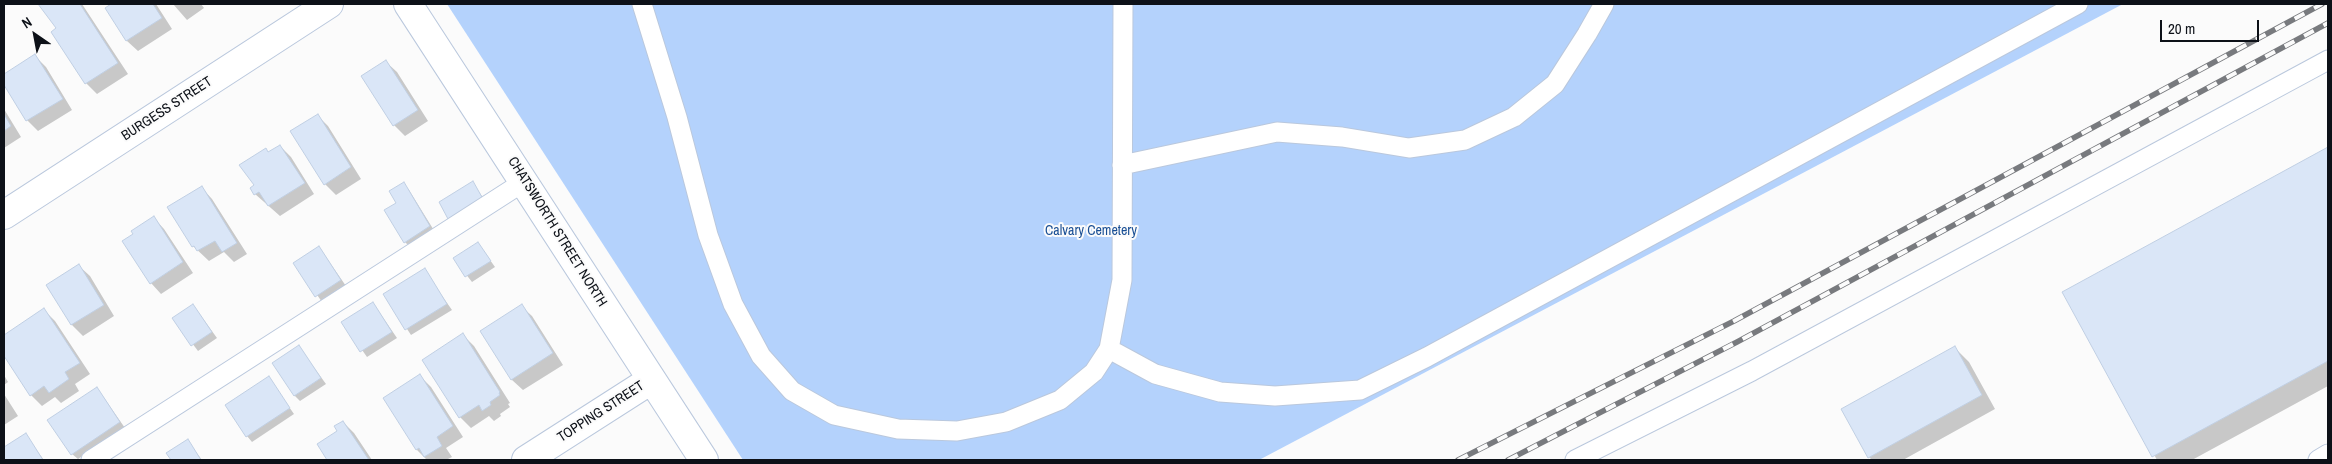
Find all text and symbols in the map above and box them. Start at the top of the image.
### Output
north arrow [10,10,60,60]
scale bar [2162,10,2261,42]
text: N [18,13,35,32]
text: 20 m [2168,18,2195,39]
street label: BURGESS STREET [119,73,215,145]
street label: CHATSWORTH STREET NORTH [504,154,610,310]
park label: Calvary Cemetery [1045,223,1137,239]
street label: TOPPING STREET [555,378,647,446]

